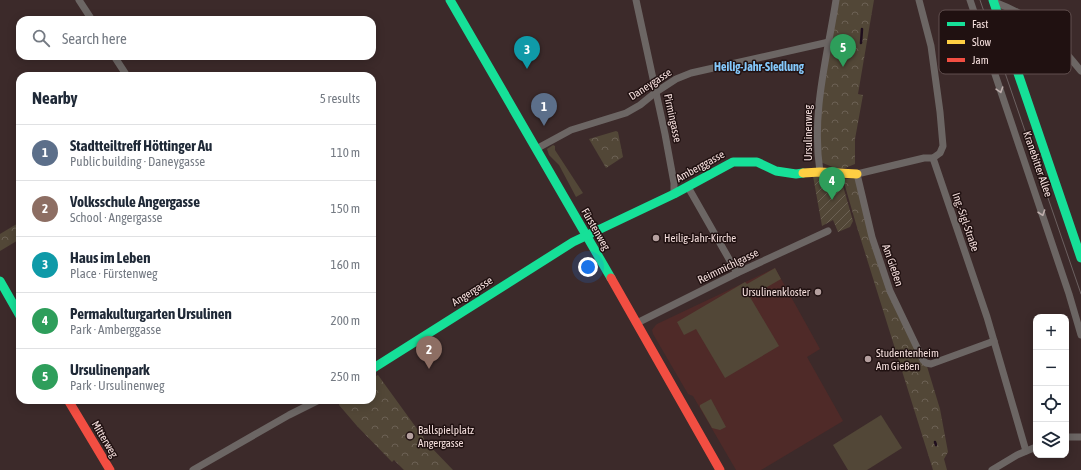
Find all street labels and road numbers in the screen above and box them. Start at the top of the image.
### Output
street label: Daneygasse [626,66,674,102]
street label: Pirmingasse [662,93,684,143]
street label: Ursulinenweg [802,105,814,161]
street label: Kranebitter Allee [1021,130,1055,198]
street label: Amberggasse [674,148,726,184]
street label: Ing.-Sigl-Straße [950,191,982,253]
street label: Fürstenweg [579,206,613,252]
street label: Am Gießen [880,242,906,288]
street label: Reimmichlgasse [696,246,760,286]
street label: Angergasse [450,274,494,308]
street label: Mitterweg [89,419,121,460]

